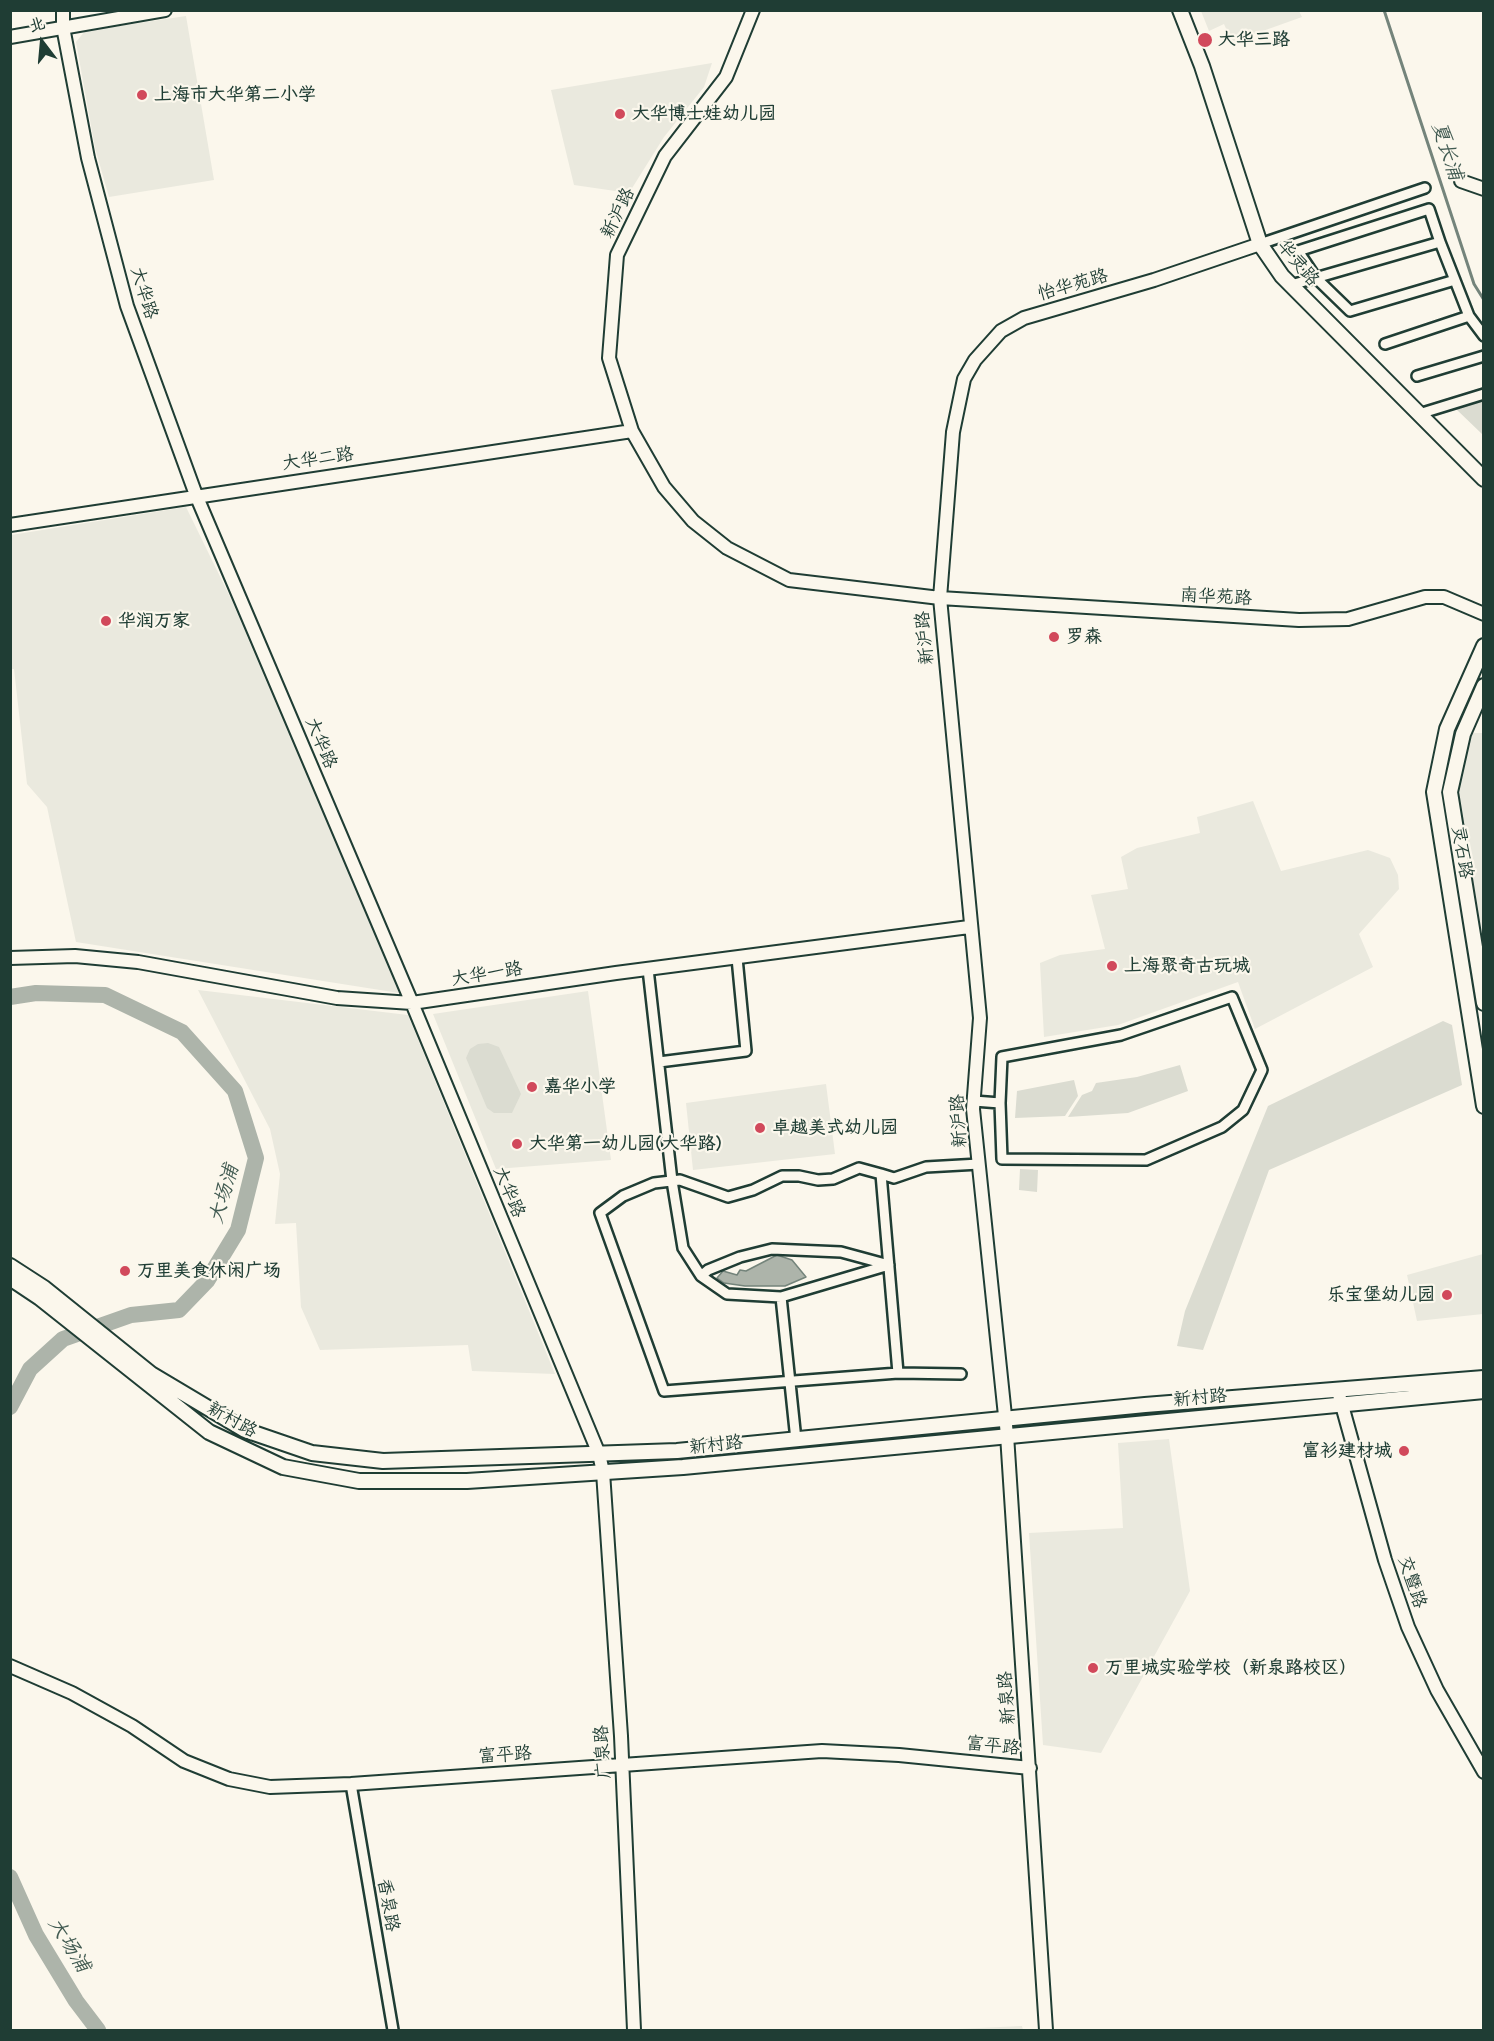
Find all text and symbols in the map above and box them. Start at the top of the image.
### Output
north arrow [12,12,72,72]
text: 北 [27,14,47,36]
place label: 大华三路 [1218,29,1290,51]
marker: 大华三路 [1196,31,1214,49]
place label: 上海市大华第二小学 [154,84,316,106]
marker: 上海市大华第二小学 [135,88,149,102]
place label: 大华博士娃幼儿园 [632,103,776,125]
marker: 大华博士娃幼儿园 [613,107,627,121]
water label: 夏长浦 [1426,119,1468,183]
street label: 新沪路 [596,184,640,242]
street label: 华灵路 [1272,235,1324,291]
street label: 大华路 [126,264,162,322]
street label: 怡华苑路 [1035,265,1111,305]
street label: 大华二路 [281,443,355,475]
street label: 南华苑路 [1179,584,1253,610]
place label: 华润万家 [118,610,190,632]
street label: 新沪路 [912,610,938,666]
marker: 华润万家 [99,614,113,628]
place label: 罗森 [1066,626,1102,648]
marker: 罗森 [1047,630,1061,644]
street label: 大华路 [301,714,341,772]
street label: 灵石路 [1447,824,1477,880]
place label: 上海聚奇古玩城 [1124,955,1250,977]
street label: 大华一路 [450,958,524,990]
marker: 上海聚奇古玩城 [1105,959,1119,973]
place label: 嘉华小学 [544,1076,616,1098]
marker: 嘉华小学 [525,1080,539,1094]
street label: 新沪路 [947,1093,971,1149]
place label: 卓越美式幼儿园 [772,1117,898,1139]
marker: 卓越美式幼儿园 [753,1121,767,1135]
place label: 大华第一幼儿园(大华路) [529,1133,722,1155]
marker: 大华第一幼儿园(大华路) [510,1137,524,1151]
water label: 大场浦 [204,1162,244,1226]
street label: 大华路 [489,1163,529,1221]
place label: 万里美食休闲广场 [137,1260,281,1282]
marker: 万里美食休闲广场 [118,1264,132,1278]
place label: 乐宝堡幼儿园 [1327,1284,1435,1306]
marker: 乐宝堡幼儿园 [1440,1288,1454,1302]
street label: 新村路 [1172,1385,1228,1411]
street label: 新村路 [203,1397,261,1443]
street label: 新村路 [688,1431,744,1459]
place label: 富衫建材城 [1302,1440,1392,1462]
marker: 富衫建材城 [1397,1444,1411,1458]
street label: 交暨路 [1393,1553,1431,1611]
place label: 万里城实验学校（新泉路校区） [1105,1657,1357,1679]
marker: 万里城实验学校（新泉路校区） [1086,1661,1100,1675]
street label: 新泉路 [994,1670,1020,1726]
street label: 广泉路 [591,1724,615,1780]
street label: 富平路 [965,1732,1021,1760]
street label: 富平路 [477,1742,533,1768]
street label: 香泉路 [373,1877,403,1933]
water label: 大场浦 [43,1913,95,1977]

